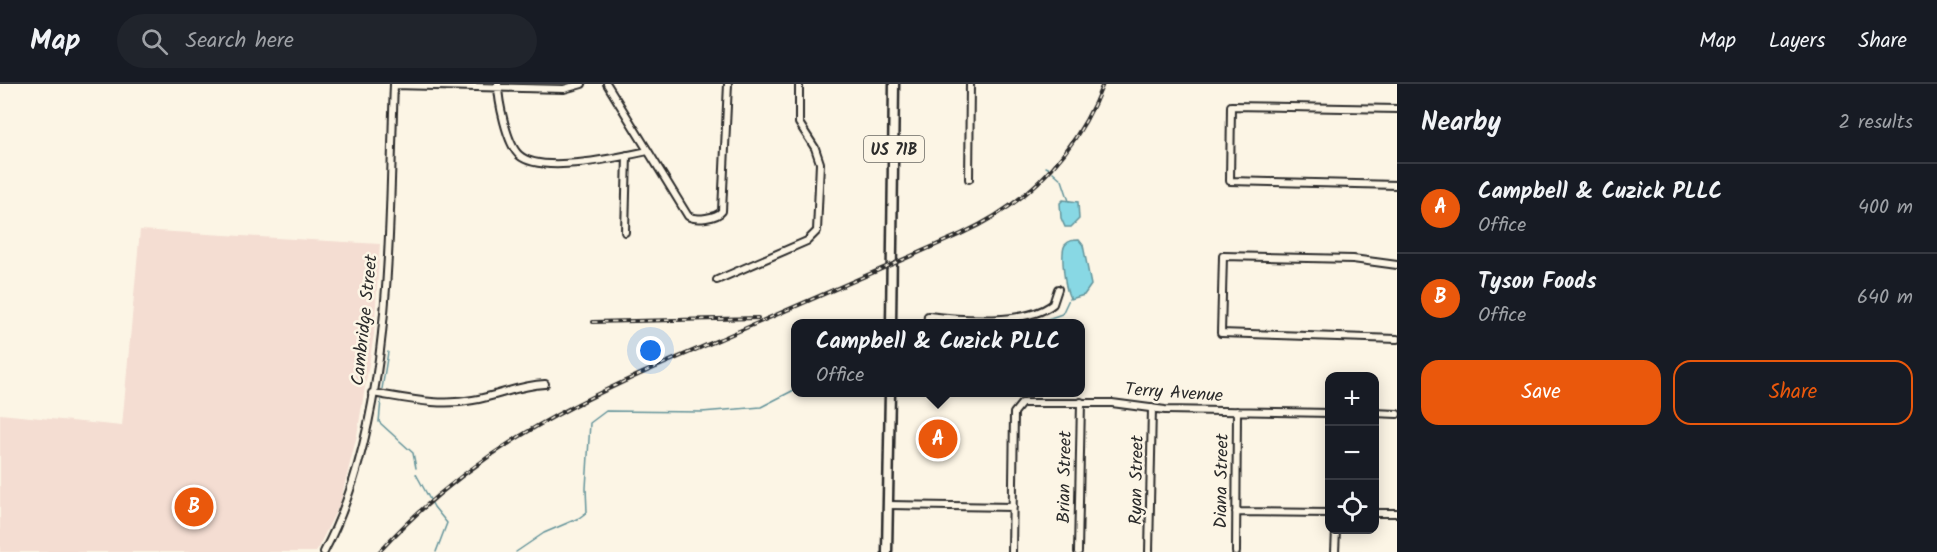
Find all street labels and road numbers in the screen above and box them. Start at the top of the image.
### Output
road number: US 71B [864,136,924,162]
street label: Cambridge Street [344,252,387,387]
street label: Terry Avenue [1124,376,1224,411]
street label: Brian Street [1050,429,1081,524]
street label: Diana Street [1207,432,1238,529]
street label: Ryan Street [1122,434,1153,525]

